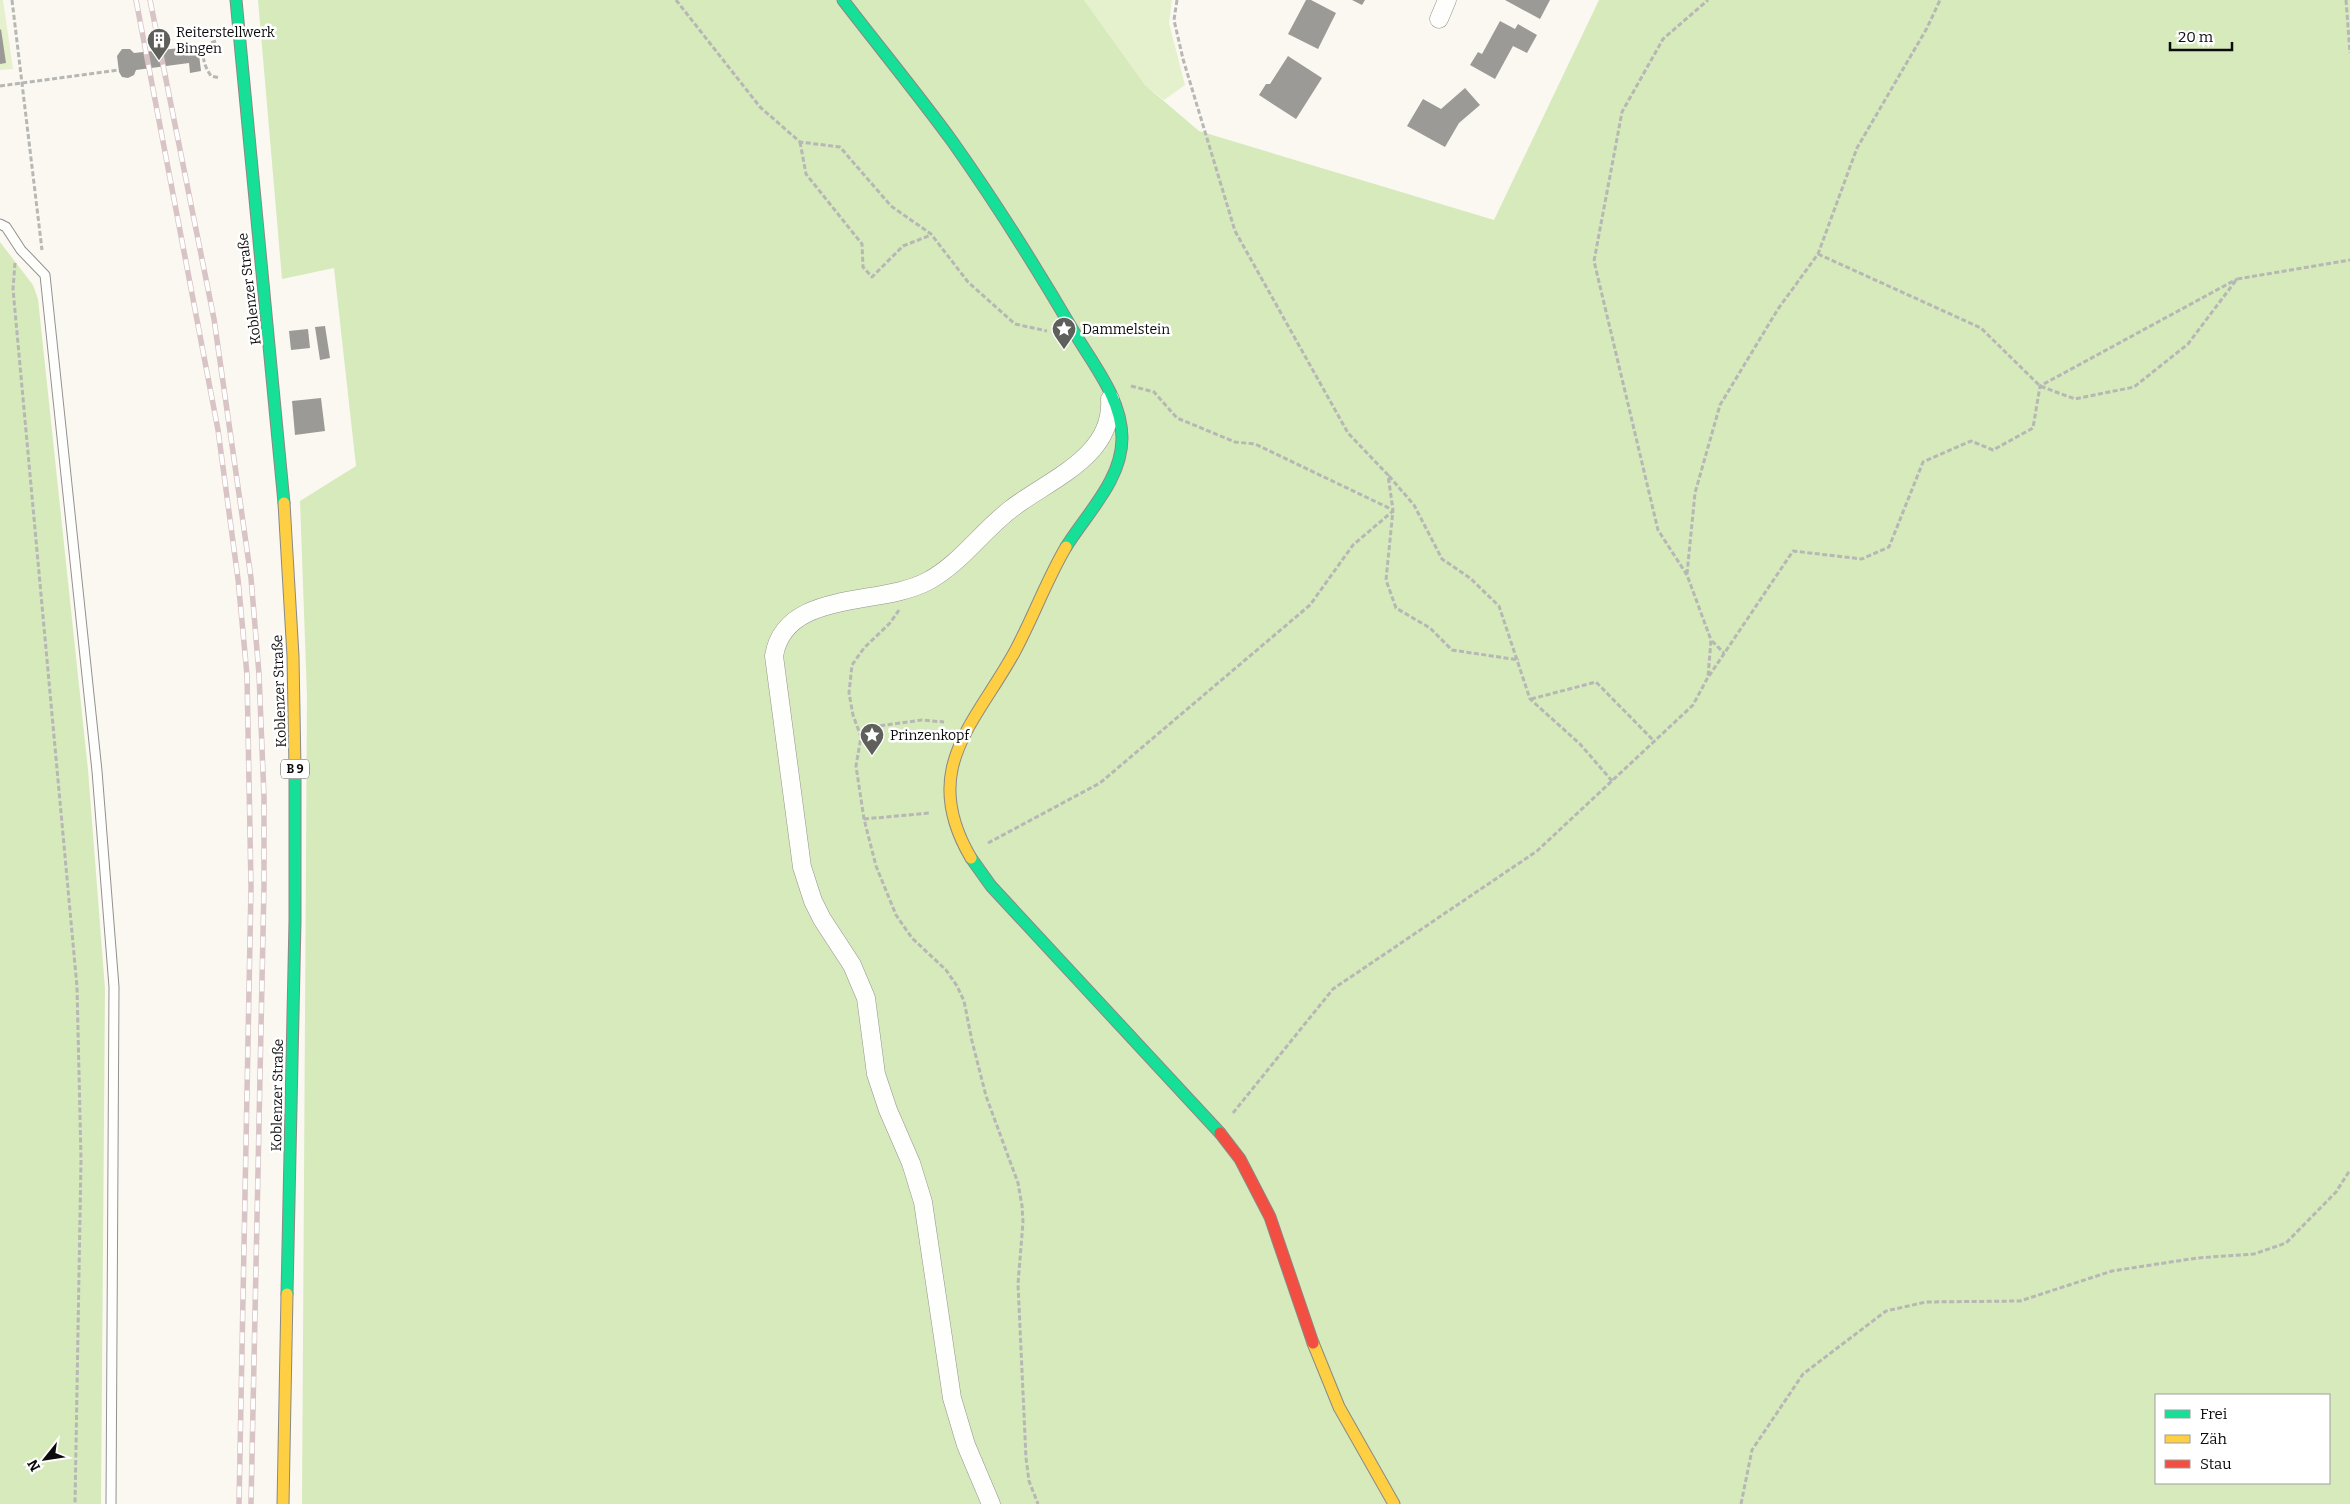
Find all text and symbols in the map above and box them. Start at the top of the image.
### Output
scale bar [2170,20,2232,52]
place label: Reiterstellwerk Bingen [176,24,275,57]
building icon: Reiterstellwerk Bingen [146,27,172,61]
text: 20 m [2178,28,2214,46]
street label: Koblenzer Straße [234,232,265,346]
place icon: Dammelstein [1051,316,1077,350]
place label: Dammelstein [1082,321,1170,338]
street label: Koblenzer Straße [269,634,290,748]
place icon: Prinzenkopf [859,722,885,756]
place label: Prinzenkopf [890,727,970,744]
road number: B 9 [281,760,309,779]
street label: Koblenzer Straße [268,1039,287,1152]
legend [2155,1394,2330,1484]
text: Frei [2200,1405,2228,1423]
text: Zäh [2200,1430,2227,1448]
north arrow [20,1434,70,1484]
text: Stau [2200,1455,2232,1473]
text: N [24,1456,44,1474]

